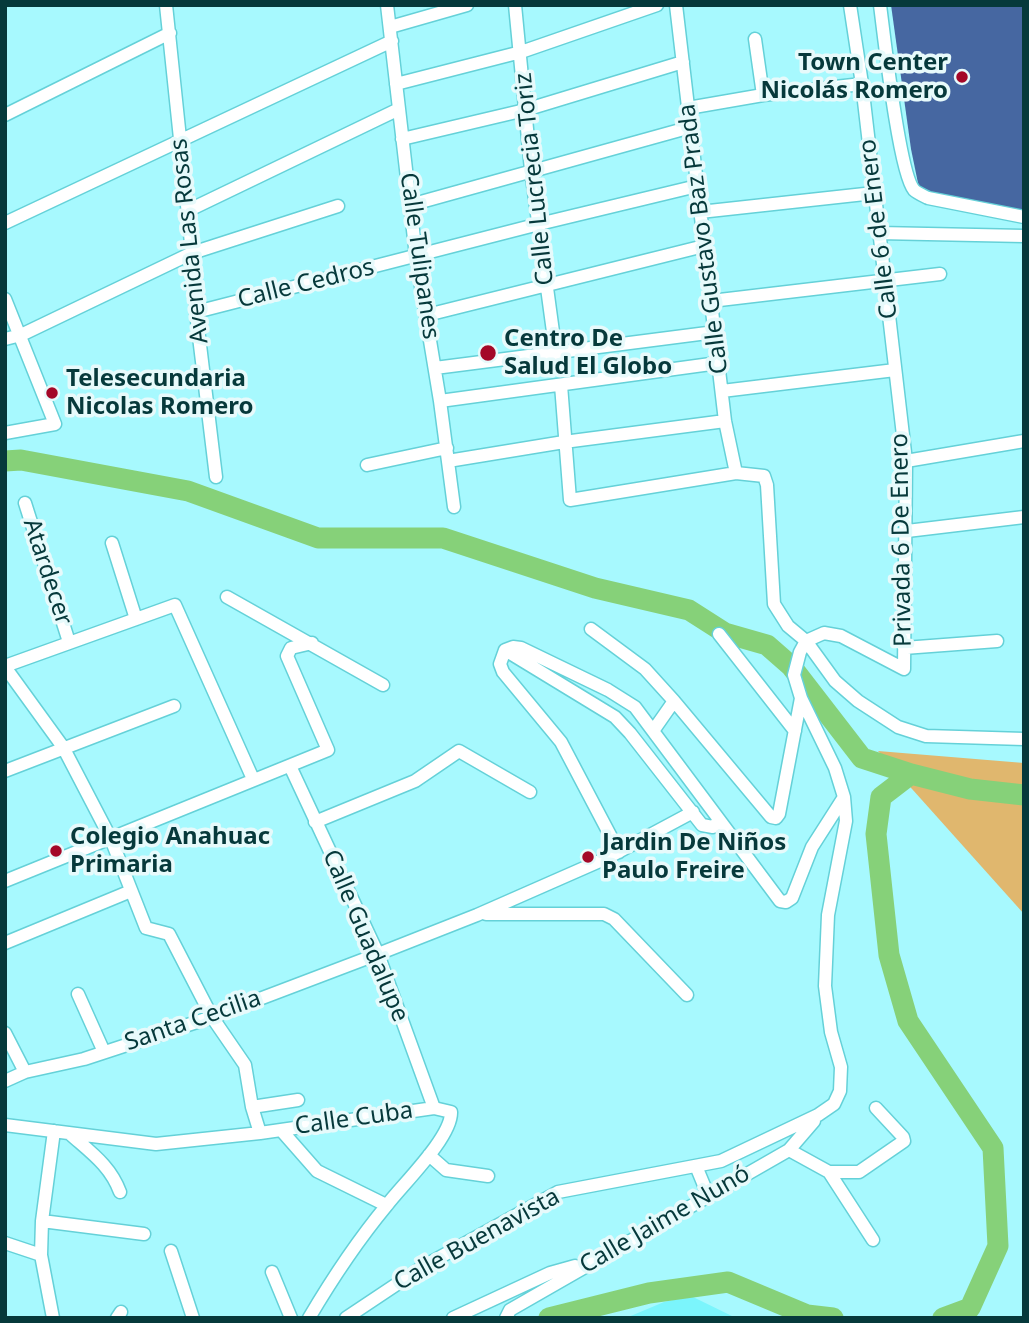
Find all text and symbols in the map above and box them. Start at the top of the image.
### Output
place label: Town Center Nicolás Romero [760,49,948,105]
marker: Town Center Nicolás Romero [954,69,970,85]
street label: Calle Lucrecia Toriz [510,71,560,287]
street label: Calle Gustavo Baz Prada [673,102,735,376]
street label: Avenida Las Rosas [165,137,215,345]
street label: Calle 6 de Enero [854,137,904,321]
street label: Calle Tulipanes [393,171,445,341]
street label: Calle Cedros [235,253,377,315]
place label: Centro De Salud El Globo [504,325,672,381]
marker: Centro De Salud El Globo [478,343,498,363]
place label: Telesecundaria Nicolas Romero [66,365,254,421]
marker: Telesecundaria Nicolas Romero [44,385,60,401]
street label: Privada 6 De Enero [886,433,918,647]
street label: Atardecer [16,515,78,629]
place label: Colegio Anahuac Primaria [70,823,270,879]
place label: Jardin De Niños Paulo Freire [602,829,786,885]
marker: Colegio Anahuac Primaria [48,843,64,859]
street label: Calle Guadalupe [316,846,414,1026]
marker: Jardin De Niños Paulo Freire [580,849,596,865]
street label: Santa Cecilia [121,984,265,1058]
street label: Calle Cuba [293,1096,415,1142]
street label: Calle Jaime Nunó [575,1160,755,1280]
street label: Calle Buenavista [389,1183,565,1297]

